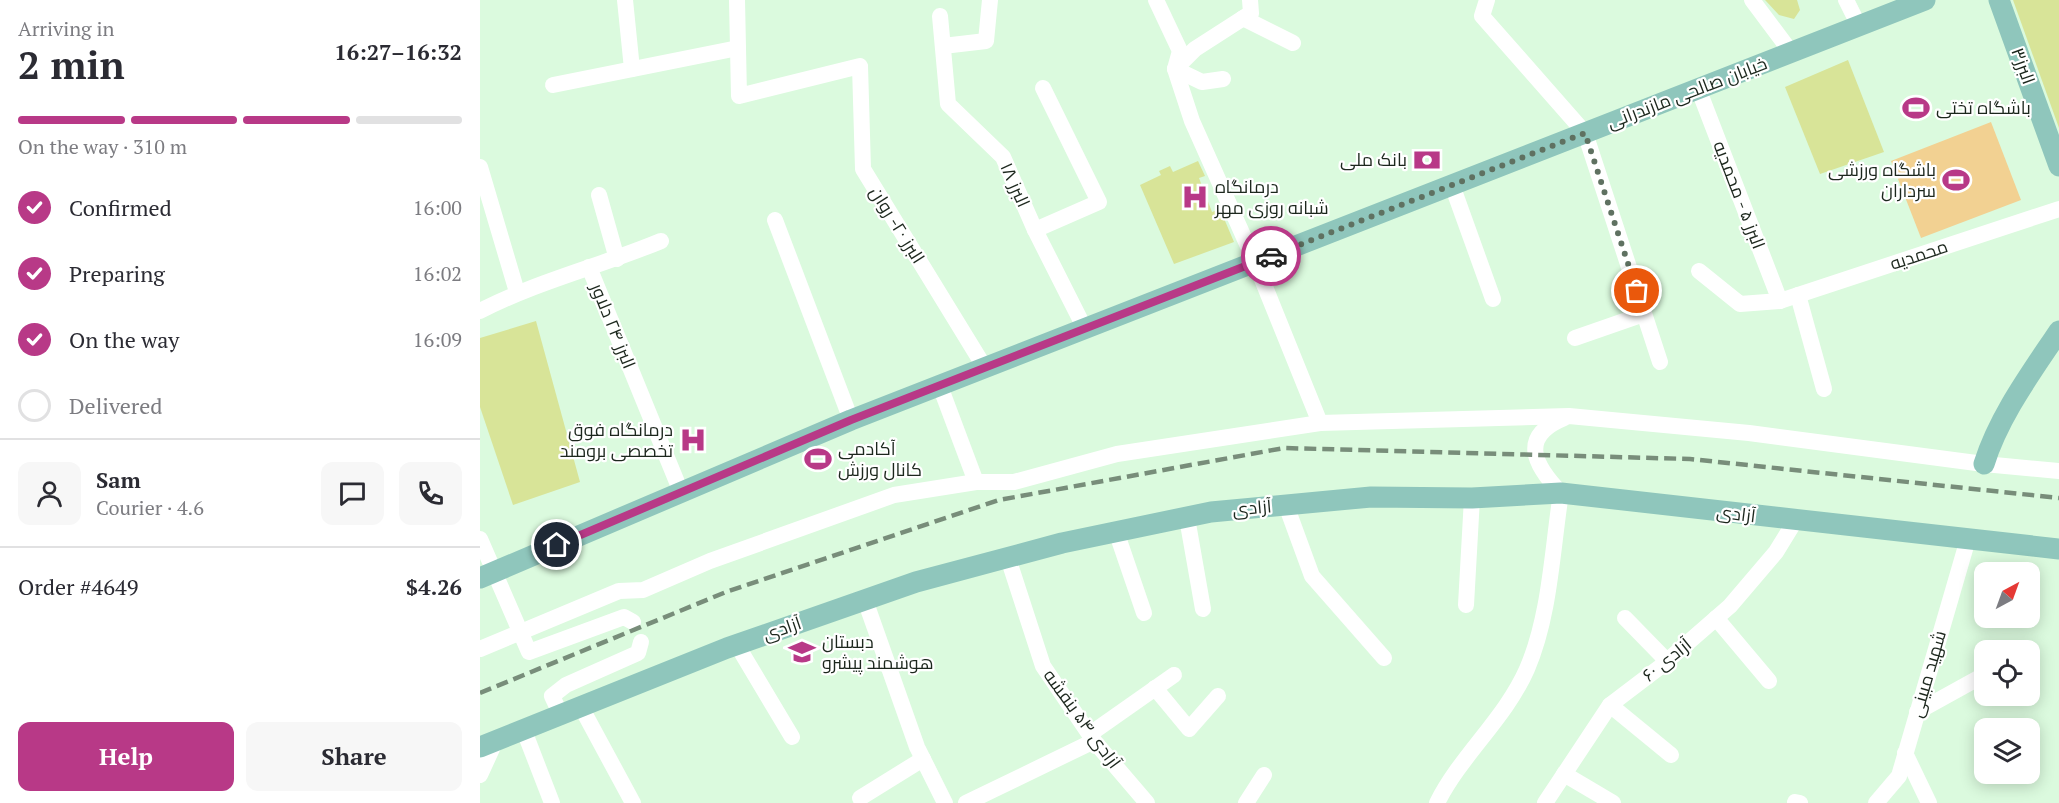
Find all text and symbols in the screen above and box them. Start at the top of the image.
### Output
text: Arriving in [18,15,114,42]
text: 16:27–16:32 [334,37,462,66]
text: 2 min [18,38,125,90]
street label: البرز۳ [2006,44,2042,87]
street label: خیابان صالحی مازندرانی [1603,50,1770,134]
sports icon: باشگاه تختی [1901,93,1931,123]
place label: باشگاه تختی [1936,95,2031,119]
text: On the way · 310 m [18,133,187,160]
street label: البرز ۵ - محمدیه [1708,137,1772,252]
bank icon: بانک ملی [1412,145,1442,175]
place label: بانک ملی [1340,147,1407,171]
place label: باشگاه ورزشی سرداران [1828,157,1936,202]
street label: البرز ۱۸ [996,159,1036,211]
sports icon: باشگاه ورزشی سرداران [1941,165,1971,195]
place label: درمانگاه شبانه روزی مهر [1214,174,1329,219]
street label: البرز ۲۰- روان [865,182,931,267]
hospital icon: درمانگاه شبانه روزی مهر [1180,182,1210,212]
icon: check [18,191,51,224]
text: Confirmed [69,193,172,222]
text: 16:00 [413,194,462,221]
courier [1241,226,1301,286]
street label: محمدیه [1887,233,1951,275]
icon: car [1255,240,1288,273]
icon: check [18,257,51,290]
text: Preparing [69,259,165,288]
text: 16:02 [413,260,462,287]
pin [1611,265,1662,316]
icon: bag [1620,274,1653,307]
street label: البرز ۲۴ دلاور [586,278,642,372]
icon: check [18,323,51,356]
text: On the way [69,325,179,354]
text: 16:09 [413,326,462,353]
text: Delivered [69,391,162,420]
place label: درمانگاه فوق تخصصی برومند [560,417,673,462]
hospital icon: درمانگاه فوق تخصصی برومند [678,425,708,455]
place label: آکادمی کانال ورزش [838,436,922,481]
sports icon: آکادمی کانال ورزش [803,444,833,474]
button: person [18,462,81,525]
button: chat [321,462,384,525]
button: phone [399,462,462,525]
text: Sam [96,465,141,494]
street label: آزادی [1231,493,1273,521]
text: Courier · 4.6 [96,494,204,521]
street label: آزادی [1715,499,1757,527]
pin [531,519,582,570]
icon: home [540,528,573,561]
north arrow [1974,562,2040,628]
map controls [1974,562,2040,784]
text: Order #4649 [18,572,138,601]
text: $4.26 [406,572,462,601]
street label: آزادی [759,610,804,646]
street label: شهید مبینی [1903,627,1951,720]
place label: دبستان هوشمند پیشرو [822,629,934,675]
street label: آزادی ۶۰ [1637,632,1696,686]
school or university icon: دبستان هوشمند پیشرو [787,637,817,667]
button: locate [1974,640,2040,706]
street label: آزادی ۵۴ بنفشه [1039,664,1127,773]
button: layers [1974,718,2040,784]
button: Help [18,722,234,791]
button: Share [246,722,462,791]

